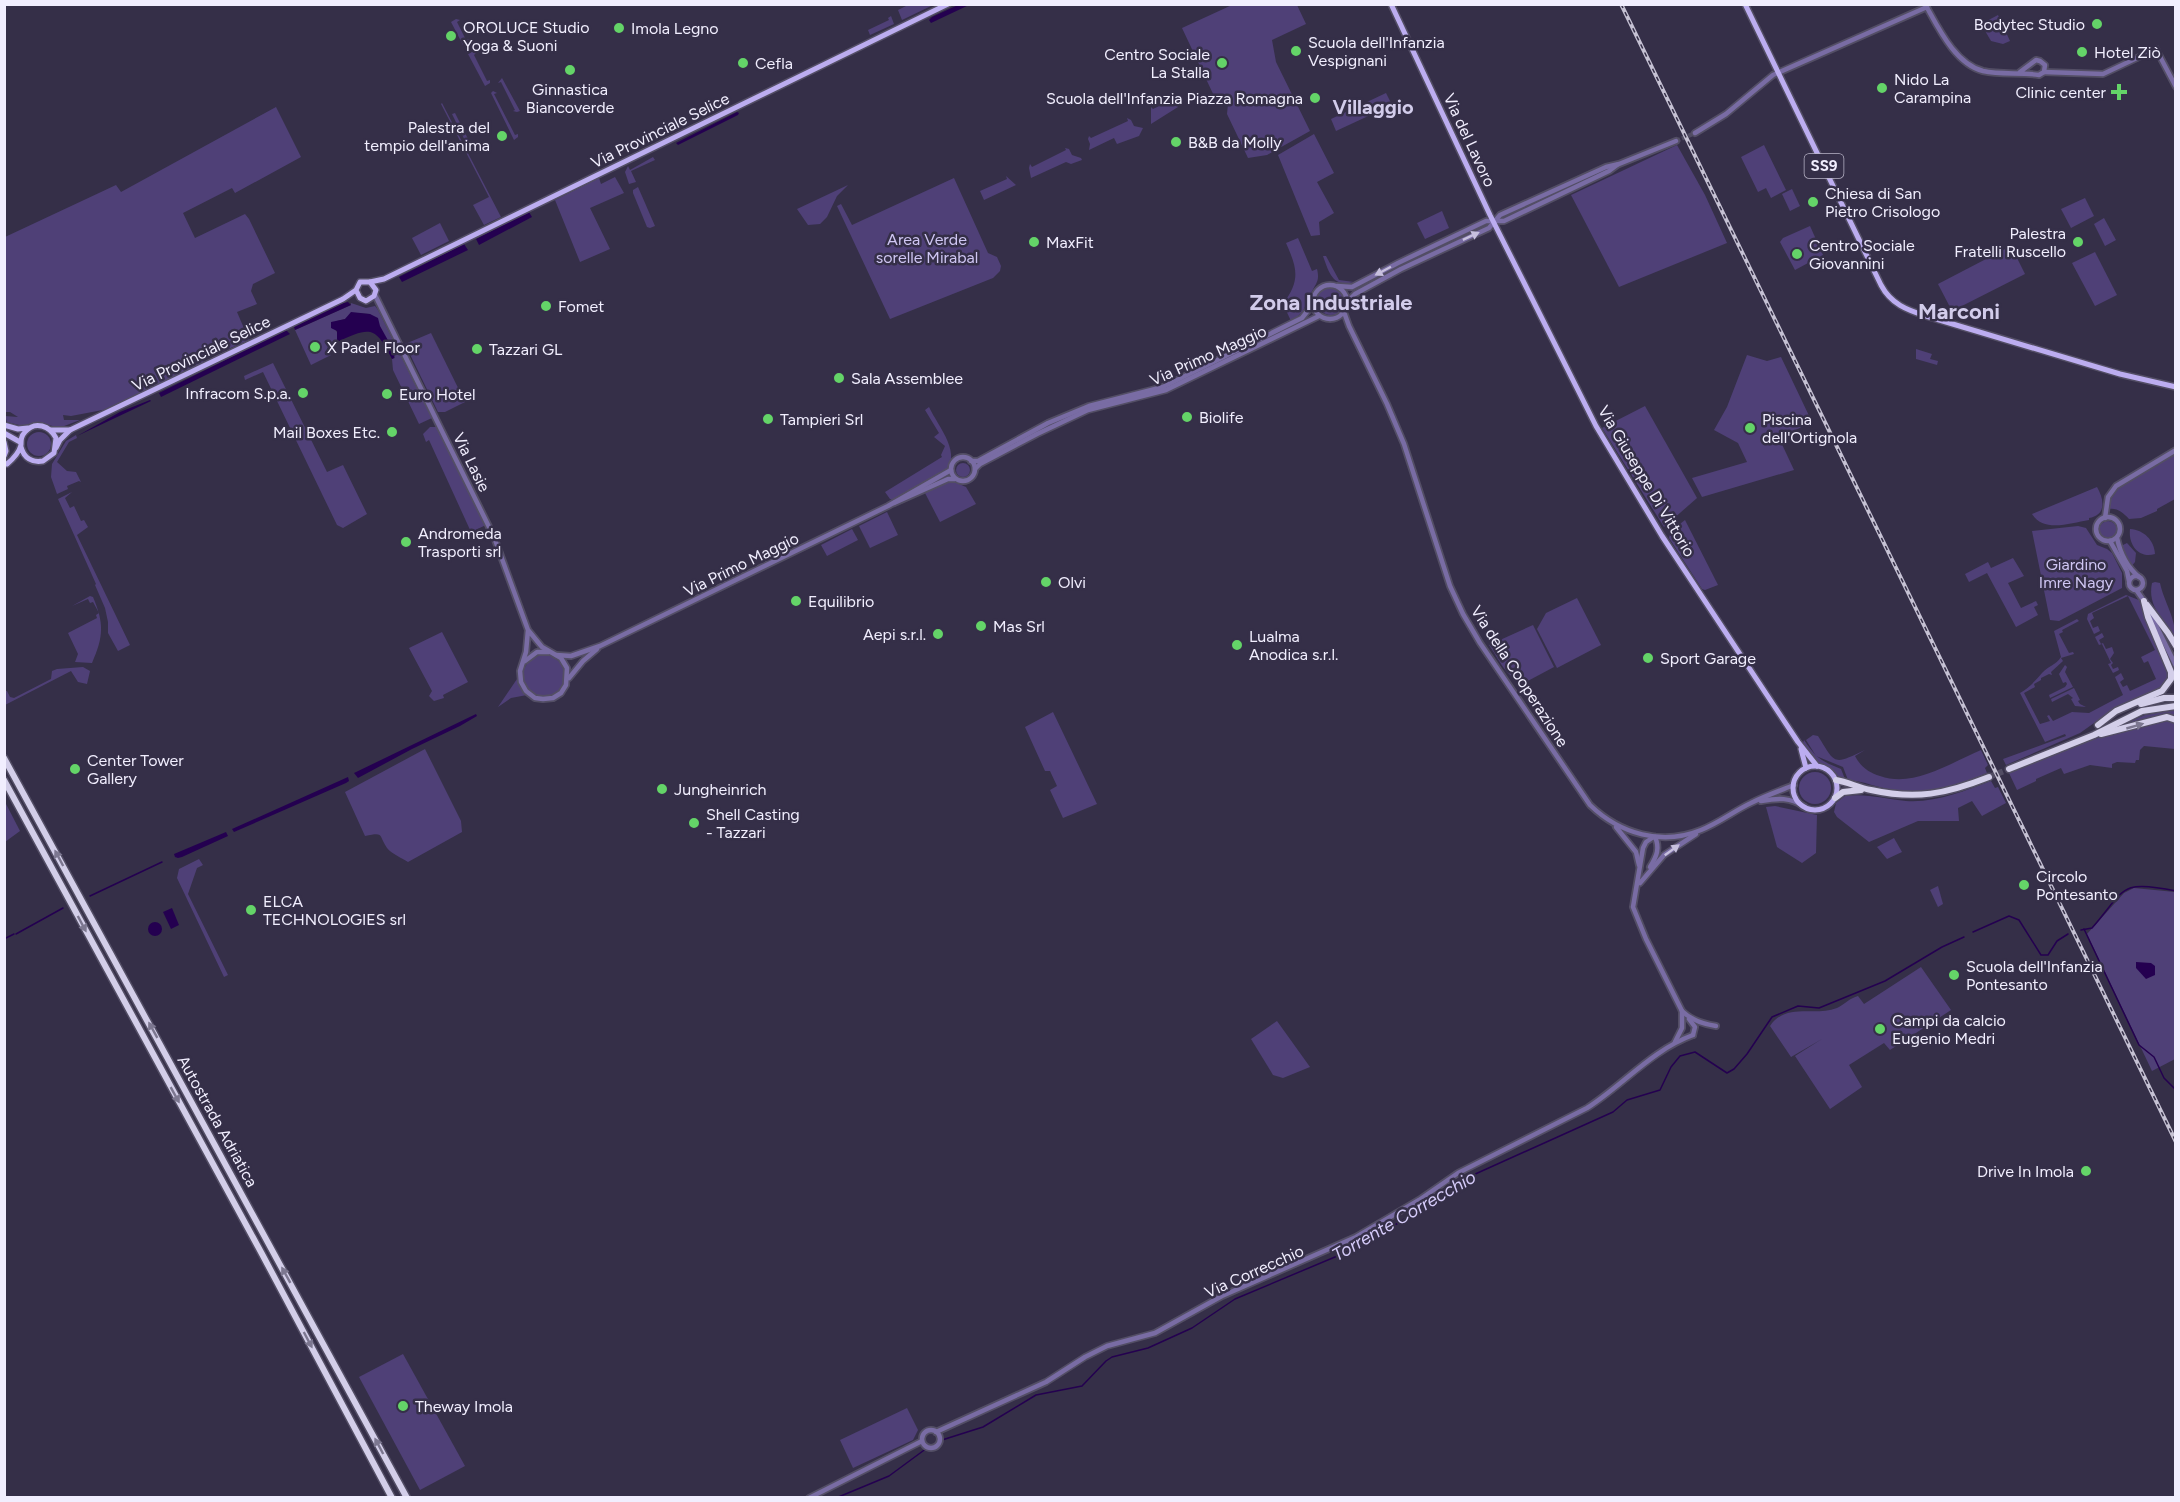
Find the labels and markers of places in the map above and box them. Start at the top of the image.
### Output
place label: Bodytec Studio [1974,15,2085,34]
marker: Bodytec Studio [2090,17,2104,31]
place label: OROLUCE Studio Yoga & Suoni [463,18,590,55]
place label: Imola Legno [631,19,719,38]
marker: Imola Legno [612,21,626,35]
marker: OROLUCE Studio Yoga & Suoni [444,29,458,43]
place label: Scuola dell'Infanzia Vespignani [1308,33,1445,70]
place label: Hotel Ziò [2094,43,2161,62]
marker: Scuola dell'Infanzia Vespignani [1289,44,1303,58]
place label: Centro Sociale La Stalla [1104,45,1210,82]
marker: Hotel Ziò [2075,45,2089,59]
place label: Cefla [755,54,793,73]
marker: Cefla [736,56,750,70]
marker: Centro Sociale La Stalla [1215,56,1229,70]
marker: Ginnastica Biancoverde [563,63,577,77]
place label: Nido La Carampina [1894,70,1971,107]
place label: Ginnastica Biancoverde [526,80,615,117]
marker: Nido La Carampina [1875,81,1889,95]
place label: Clinic center [2016,83,2107,102]
marker: Clinic center [2110,83,2128,101]
place label: Scuola dell'Infanzia Piazza Romagna [1046,89,1303,108]
marker: Scuola dell'Infanzia Piazza Romagna [1308,91,1322,105]
place label: Palestra del tempio dell'anima [364,118,490,155]
marker: Palestra del tempio dell'anima [495,129,509,143]
place label: B&B da Molly [1188,133,1282,152]
marker: B&B da Molly [1169,135,1183,149]
place label: Chiesa di San Pietro Crisologo [1825,184,1940,221]
marker: Chiesa di San Pietro Crisologo [1806,195,1820,209]
place label: Palestra Fratelli Ruscello [1954,224,2066,261]
place label: MaxFit [1046,233,1094,252]
marker: MaxFit [1027,235,1041,249]
marker: Palestra Fratelli Ruscello [2071,235,2085,249]
place label: Centro Sociale Giovannini [1809,236,1915,273]
marker: Centro Sociale Giovannini [1790,247,1804,261]
place label: Fomet [558,297,604,316]
marker: Fomet [539,299,553,313]
place label: X Padel Floor [327,338,420,357]
marker: X Padel Floor [308,340,322,354]
place label: Tazzari GL [489,340,563,359]
marker: Tazzari GL [470,342,484,356]
place label: Sala Assemblee [851,369,963,388]
marker: Sala Assemblee [832,371,846,385]
place label: Infracom S.p.a. [185,384,291,403]
place label: Euro Hotel [399,385,476,404]
marker: Infracom S.p.a. [296,386,310,400]
marker: Euro Hotel [380,387,394,401]
place label: Biolife [1199,408,1244,427]
place label: Tampieri Srl [780,410,863,429]
marker: Biolife [1180,410,1194,424]
place label: Piscina dell'Ortignola [1762,410,1857,447]
marker: Tampieri Srl [761,412,775,426]
marker: Piscina dell'Ortignola [1743,421,1757,435]
place label: Mail Boxes Etc. [273,423,380,442]
marker: Mail Boxes Etc. [385,425,399,439]
place label: Andromeda Trasporti srl [418,524,502,561]
marker: Andromeda Trasporti srl [399,535,413,549]
place label: Olvi [1058,573,1086,592]
marker: Olvi [1039,575,1053,589]
place label: Equilibrio [808,592,874,611]
marker: Equilibrio [789,594,803,608]
place label: Mas Srl [993,617,1045,636]
marker: Mas Srl [974,619,988,633]
place label: Aepi s.r.l. [863,625,926,644]
marker: Aepi s.r.l. [931,627,945,641]
place label: Lualma Anodica s.r.l. [1249,627,1338,664]
marker: Lualma Anodica s.r.l. [1230,638,1244,652]
place label: Sport Garage [1660,649,1756,668]
marker: Sport Garage [1641,651,1655,665]
place label: Center Tower Gallery [87,751,184,788]
marker: Center Tower Gallery [68,762,82,776]
place label: Jungheinrich [674,780,767,799]
marker: Jungheinrich [655,782,669,796]
place label: Shell Casting - Tazzari [706,805,800,842]
marker: Shell Casting - Tazzari [687,816,701,830]
place label: Circolo Pontesanto [2036,867,2118,904]
marker: Circolo Pontesanto [2017,878,2031,892]
place label: ELCA TECHNOLOGIES srl [263,892,406,929]
marker: ELCA TECHNOLOGIES srl [244,903,258,917]
place label: Scuola dell'Infanzia Pontesanto [1966,957,2103,994]
marker: Scuola dell'Infanzia Pontesanto [1947,968,1961,982]
place label: Campi da calcio Eugenio Medri [1892,1011,2006,1048]
marker: Campi da calcio Eugenio Medri [1873,1022,1887,1036]
place label: Drive In Imola [1977,1162,2074,1181]
marker: Drive In Imola [2079,1164,2093,1178]
place label: Theway Imola [415,1397,513,1416]
marker: Theway Imola [396,1399,410,1413]

